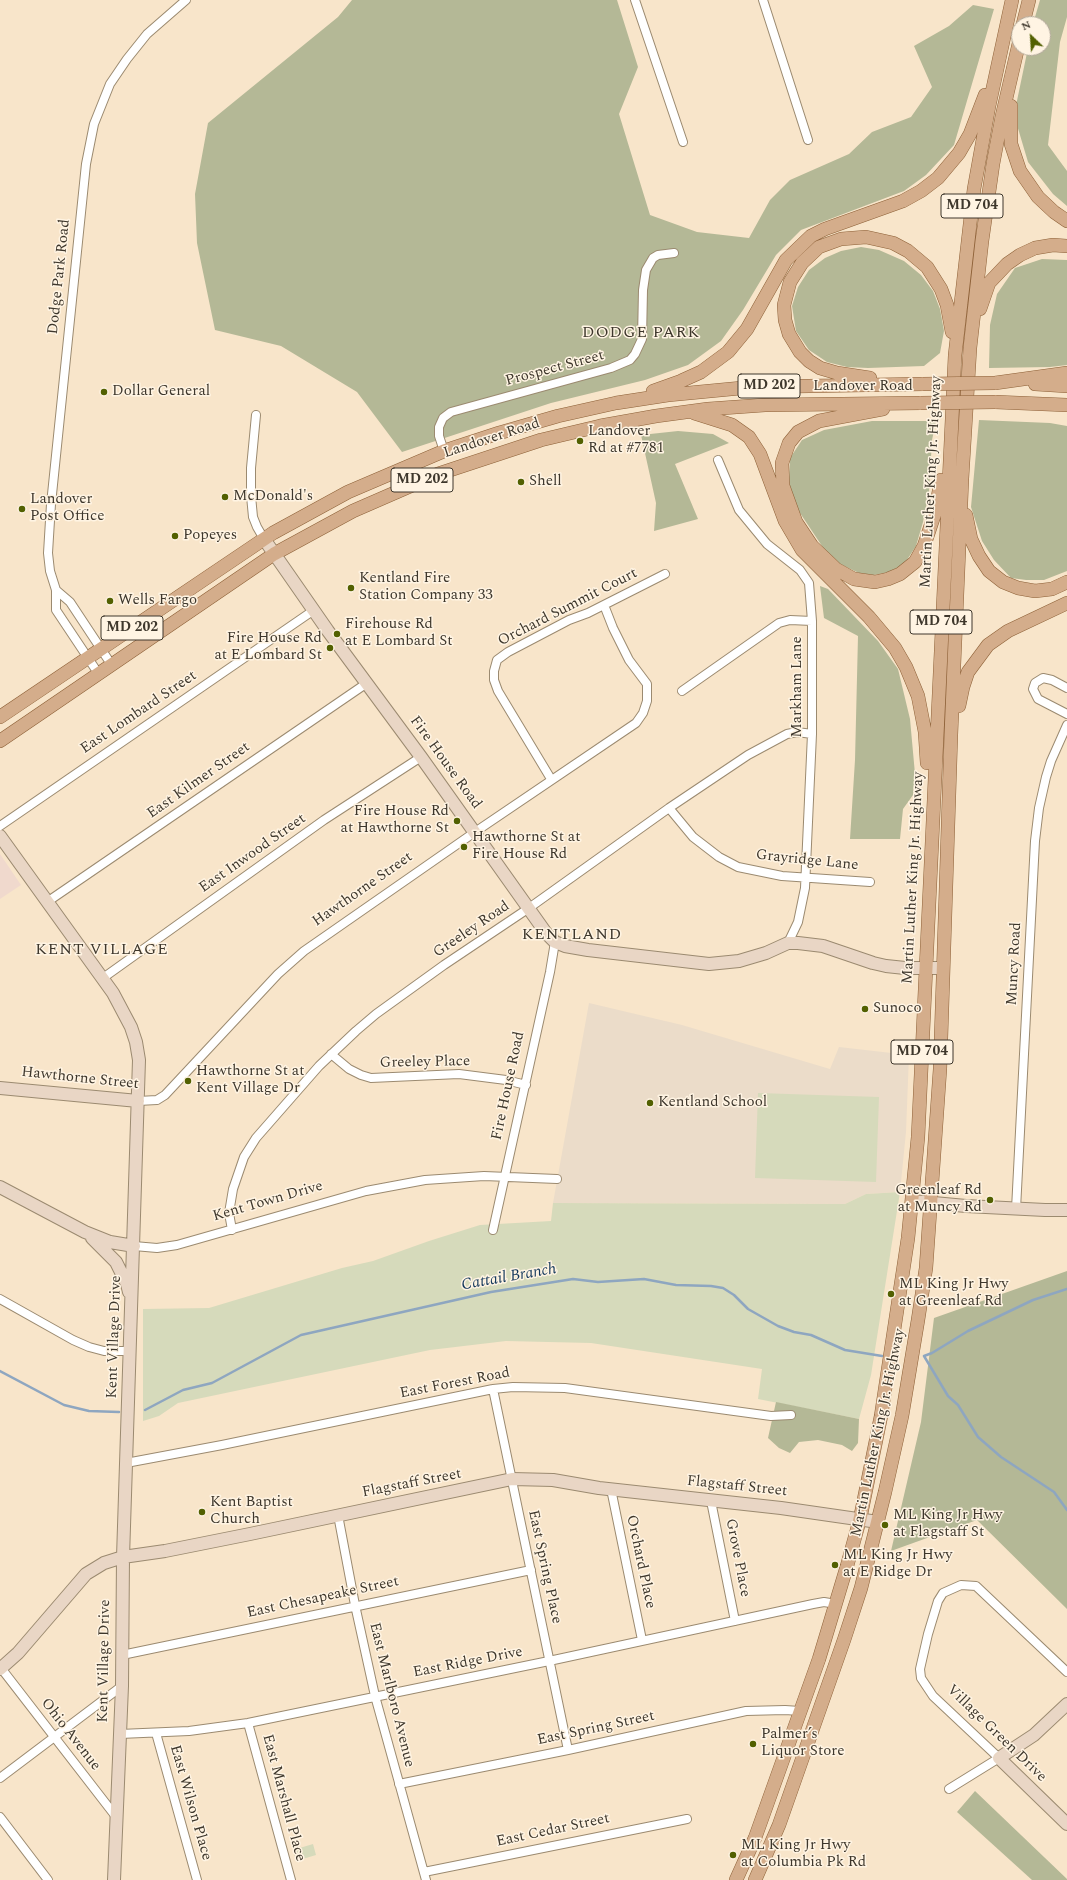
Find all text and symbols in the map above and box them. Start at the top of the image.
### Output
north arrow [1011,16,1051,56]
text: N [1018,16,1034,35]
road number: MD 704 [941,194,1003,218]
street label: Dodge Park Road [45,219,75,335]
district label: DODGE PARK [582,324,700,344]
street label: Prospect Street [504,347,606,391]
road number: MD 202 [738,374,800,398]
street label: Martin Luther King Jr. Highway [917,375,947,589]
street label: Landover Road [813,378,913,396]
place label: Dollar General [112,383,210,401]
marker: Dollar General [99,387,109,397]
street label: Landover Road [442,415,542,463]
place label: Landover Rd at #7781 [588,423,664,458]
marker: Landover Rd at #7781 [575,436,585,446]
road number: MD 202 [391,468,453,492]
place label: Shell [529,473,562,491]
marker: Shell [516,477,526,487]
place label: McDonald's [233,488,313,506]
place label: Landover Post Office [30,491,104,526]
marker: McDonald's [220,492,230,502]
marker: Landover Post Office [17,504,27,514]
place label: Popeyes [183,527,237,545]
marker: Popeyes [170,531,180,541]
street label: Orchard Summit Court [495,565,641,651]
place label: Kentland Fire Station Company 33 [359,570,493,605]
marker: Kentland Fire Station Company 33 [346,583,356,593]
place label: Wells Fargo [118,592,197,610]
marker: Wells Fargo [105,596,115,606]
road number: MD 704 [910,610,972,634]
road number: MD 202 [101,616,163,640]
place label: Firehouse Rd at E Lombard St [345,616,453,651]
marker: Firehouse Rd at E Lombard St [332,629,342,639]
place label: Fire House Rd at E Lombard St [214,630,322,665]
street label: Markham Lane [789,636,807,738]
marker: Fire House Rd at E Lombard St [325,643,335,653]
street label: East Lombard Street [78,667,200,759]
street label: Fire House Road [405,713,485,813]
street label: East Kilmer Street [144,739,254,823]
street label: Martin Luther King Jr. Highway [899,771,929,985]
place label: Fire House Rd at Hawthorne St [341,803,449,838]
street label: East Inwood Street [196,810,310,898]
marker: Fire House Rd at Hawthorne St [452,816,462,826]
place label: Hawthorne St at Fire House Rd [472,829,580,864]
marker: Hawthorne St at Fire House Rd [459,842,469,852]
street label: Grayridge Lane [755,847,859,875]
street label: Hawthorne Street [310,849,416,931]
street label: Greeley Road [430,898,514,962]
street label: Muncy Road [1004,922,1026,1006]
district label: KENTLAND [522,926,622,946]
district label: KENT VILLAGE [35,941,169,961]
place label: Sunoco [873,1000,922,1018]
marker: Sunoco [860,1004,870,1014]
street label: Fire House Road [489,1030,529,1142]
road number: MD 704 [891,1040,953,1064]
street label: Greeley Place [380,1053,470,1073]
place label: Hawthorne St at Kent Village Dr [196,1063,304,1098]
street label: Hawthorne Street [20,1064,140,1094]
marker: Hawthorne St at Kent Village Dr [183,1076,193,1086]
place label: Kentland School [658,1094,767,1112]
marker: Kentland School [645,1098,655,1108]
street label: Kent Town Drive [211,1178,325,1226]
place label: Greenleaf Rd at Muncy Rd [895,1182,982,1217]
marker: Greenleaf Rd at Muncy Rd [985,1195,995,1205]
water label: Cattail Branch [460,1260,558,1296]
street label: Kent Village Drive [104,1275,126,1399]
place label: ML King Jr Hwy at Greenleaf Rd [899,1276,1008,1311]
marker: ML King Jr Hwy at Greenleaf Rd [886,1289,896,1299]
street label: Martin Luther King Jr. Highway [848,1327,910,1539]
street label: East Forest Road [398,1365,512,1403]
street label: Flagstaff Street [361,1466,463,1502]
street label: Flagstaff Street [686,1473,788,1501]
place label: Kent Baptist Church [210,1494,293,1529]
marker: Kent Baptist Church [197,1507,207,1517]
place label: ML King Jr Hwy at Flagstaff St [893,1507,1002,1542]
street label: East Spring Place [523,1508,565,1626]
street label: Orchard Place [621,1514,659,1610]
street label: Grove Place [721,1517,753,1599]
marker: ML King Jr Hwy at Flagstaff St [880,1520,890,1530]
place label: ML King Jr Hwy at E Ridge Dr [843,1547,952,1582]
marker: ML King Jr Hwy at E Ridge Dr [830,1560,840,1570]
street label: East Chesapeake Street [245,1573,401,1623]
street label: Kent Village Drive [95,1599,115,1723]
street label: East Marlboro Avenue [364,1621,418,1769]
street label: East Ridge Drive [412,1644,524,1682]
street label: Village Green Drive [942,1682,1050,1786]
street label: Ohio Avenue [36,1695,104,1775]
street label: East Spring Street [536,1708,656,1750]
place label: Palmer’s Liquor Store [761,1726,845,1761]
street label: East Marshall Place [257,1732,309,1864]
marker: Palmer’s Liquor Store [748,1739,758,1749]
street label: East Wilson Place [165,1743,215,1863]
street label: East Cedar Street [495,1810,611,1852]
place label: ML King Jr Hwy at Columbia Pk Rd [741,1837,866,1872]
marker: ML King Jr Hwy at Columbia Pk Rd [728,1850,738,1860]

